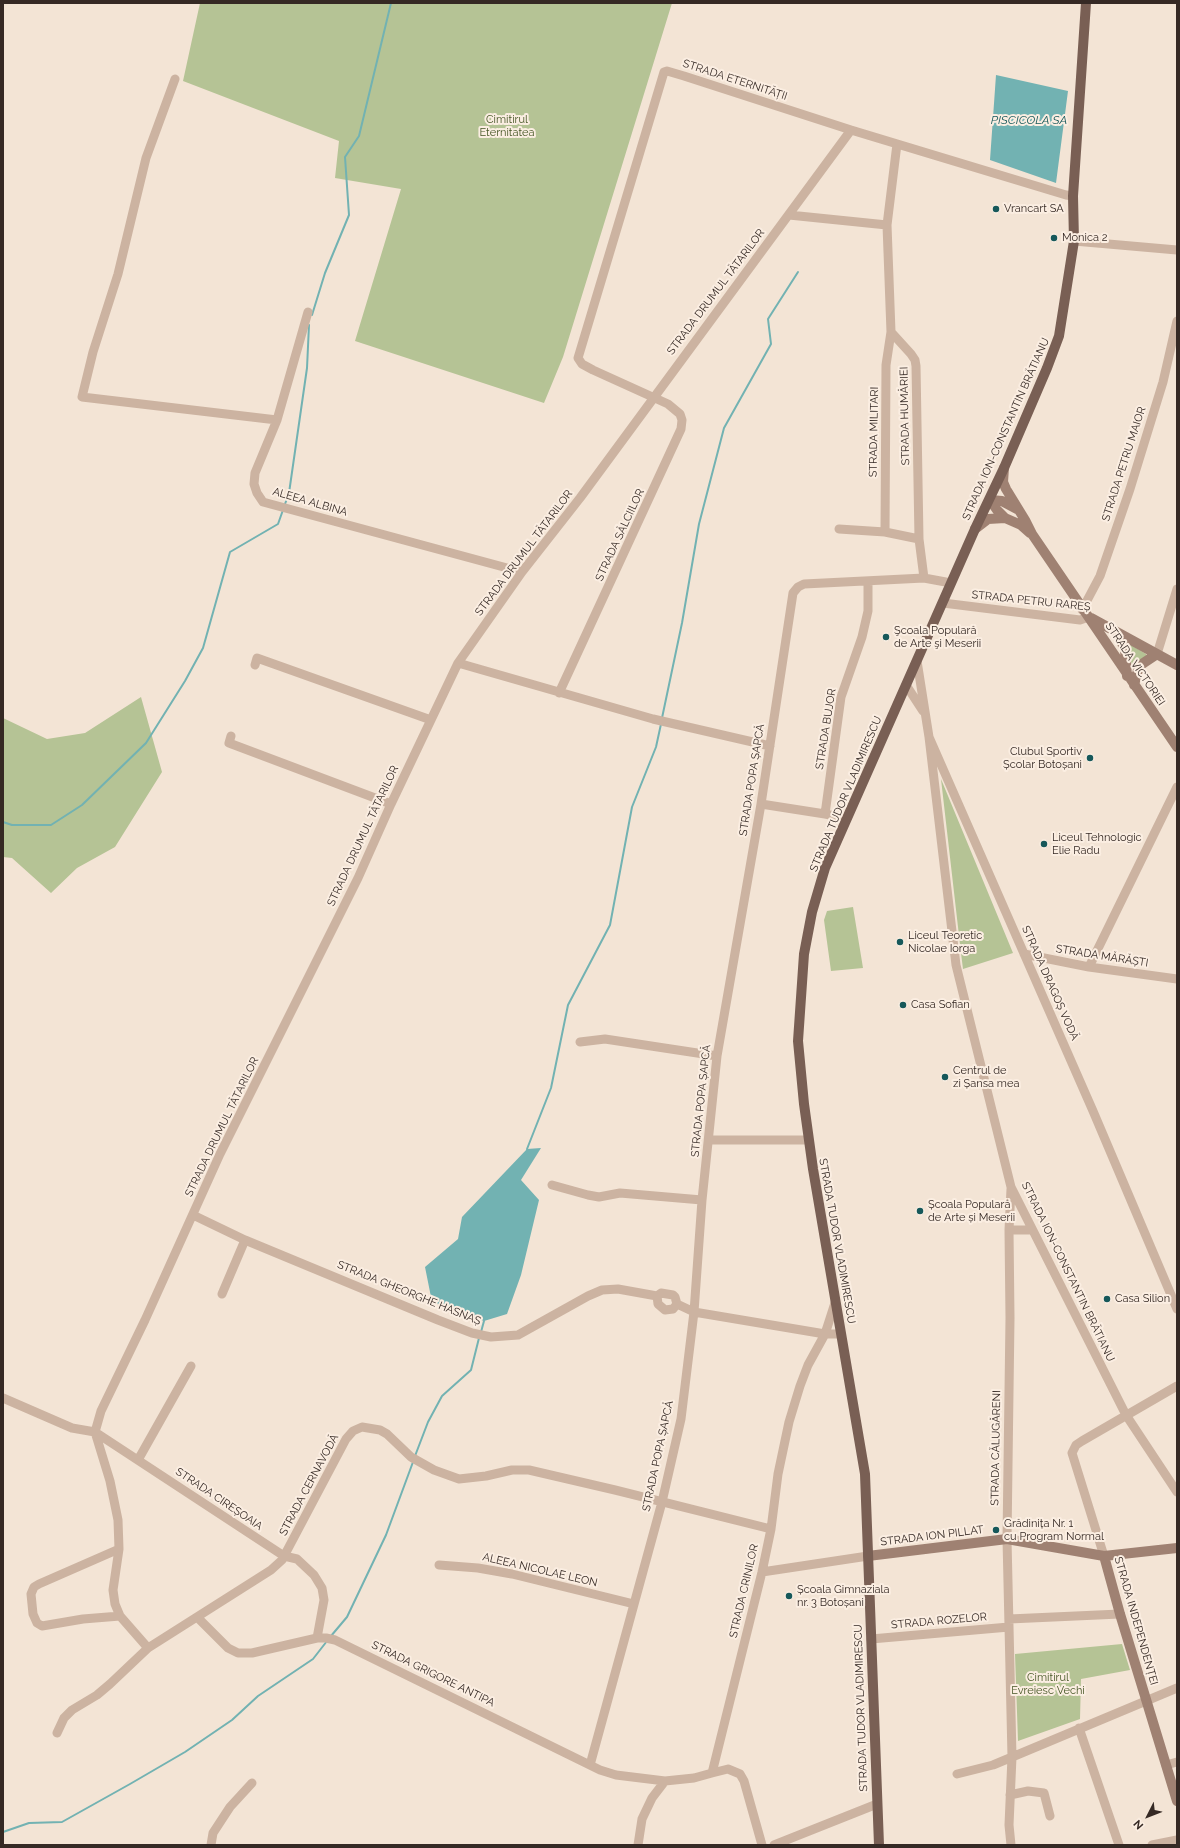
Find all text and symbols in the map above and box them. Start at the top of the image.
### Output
street label: STRADA ETERNITĂȚII [681,57,789,103]
park label: Cimitirul Eternitatea [479,113,535,139]
water label: PISCICOLA SA [991,113,1067,127]
place label: Vrancart SA [1004,202,1064,216]
marker: Vrancart SA [991,204,1001,214]
street label: STRADA DRUMUL TĂTARILOR [664,227,768,357]
place label: Monica 2 [1062,231,1107,245]
marker: Monica 2 [1049,233,1059,243]
street label: STRADA ION-CONSTANTIN BRĂTIANU [960,336,1052,522]
street label: STRADA HUMĂRIEI [898,367,912,465]
street label: STRADA MILITARI [867,387,881,477]
street label: STRADA PETRU MAIOR [1099,405,1149,523]
street label: ALEEA ALBINA [271,485,349,519]
street label: STRADA SĂLCIILOR [593,487,647,583]
street label: STRADA DRUMUL TĂTARILOR [472,488,576,618]
street label: STRADA PETRU RAREȘ [971,588,1091,614]
street label: STRADA VICTORIEI [1102,620,1168,708]
place label: Şcoala Populară de Arte şi Meserii [894,624,981,650]
marker: Şcoala Populară de Arte şi Meserii [881,632,891,642]
street label: STRADA BUJOR [813,688,839,770]
street label: STRADA TUDOR VLADIMIRESCU [807,714,885,874]
street label: STRADA POPA ȘAPCĂ [737,723,767,837]
place label: Clubul Sportiv Școlar Botoșani [1003,745,1082,771]
marker: Clubul Sportiv Școlar Botoșani [1085,753,1095,763]
street label: STRADA DRUMUL TĂTARILOR [325,764,401,908]
place label: Liceul Tehnologic Elie Radu [1052,831,1142,857]
marker: Liceul Tehnologic Elie Radu [1039,839,1049,849]
street label: STRADA DRAGOȘ VODĂ [1019,924,1081,1042]
place label: Liceul Teoretic Nicolae Iorga [908,929,982,955]
marker: Liceul Teoretic Nicolae Iorga [895,937,905,947]
street label: STRADA MĂRĂȘTI [1055,942,1149,970]
place label: Casa Sofian [911,998,970,1012]
marker: Casa Sofian [898,1000,908,1010]
street label: STRADA POPA ȘAPCĂ [689,1044,713,1158]
street label: STRADA DRUMUL TĂTARILOR [182,1055,262,1199]
place label: Centrul de zi Șansa mea [953,1064,1019,1090]
marker: Centrul de zi Șansa mea [940,1072,950,1082]
street label: STRADA TUDOR VLADIMIRESCU [816,1157,858,1325]
street label: STRADA ION-CONSTANTIN BRĂTIANU [1019,1180,1117,1364]
place label: Școala Populară de Arte și Meserii [928,1198,1015,1224]
marker: Școala Populară de Arte și Meserii [915,1206,925,1216]
street label: STRADA GHEORGHE HASNAȘ [335,1258,483,1328]
place label: Casa Silion [1115,1292,1170,1306]
marker: Casa Silion [1102,1294,1112,1304]
street label: STRADA CĂLUGĂRENI [988,1390,1004,1506]
street label: STRADA POPA ȘAPCĂ [640,1399,676,1513]
street label: STRADA CERNAVODĂ [277,1432,341,1538]
street label: STRADA CIREȘOAIA [173,1465,265,1533]
place label: Grădinița Nr. 1 cu Program Normal [1004,1517,1104,1543]
street label: STRADA ION PILLAT [880,1523,984,1549]
marker: Grădinița Nr. 1 cu Program Normal [991,1525,1001,1535]
street label: STRADA CRINILOR [727,1543,761,1639]
street label: ALEEA NICOLAE LEON [481,1550,599,1590]
street label: STRADA INDEPENDENȚEI [1111,1555,1161,1687]
place label: Școala Gimnaziala nr. 3 Botoșani [797,1583,890,1609]
marker: Școala Gimnaziala nr. 3 Botoșani [784,1591,794,1601]
street label: STRADA ROZELOR [891,1610,987,1632]
street label: STRADA TUDOR VLADIMIRESCU [851,1624,871,1792]
street label: STRADA GRIGORE ANTIPA [369,1638,497,1710]
park label: Cimitirul Evreiesc Vechi [1011,1671,1085,1697]
north arrow [1128,1796,1168,1836]
text: N [1131,1817,1146,1832]

